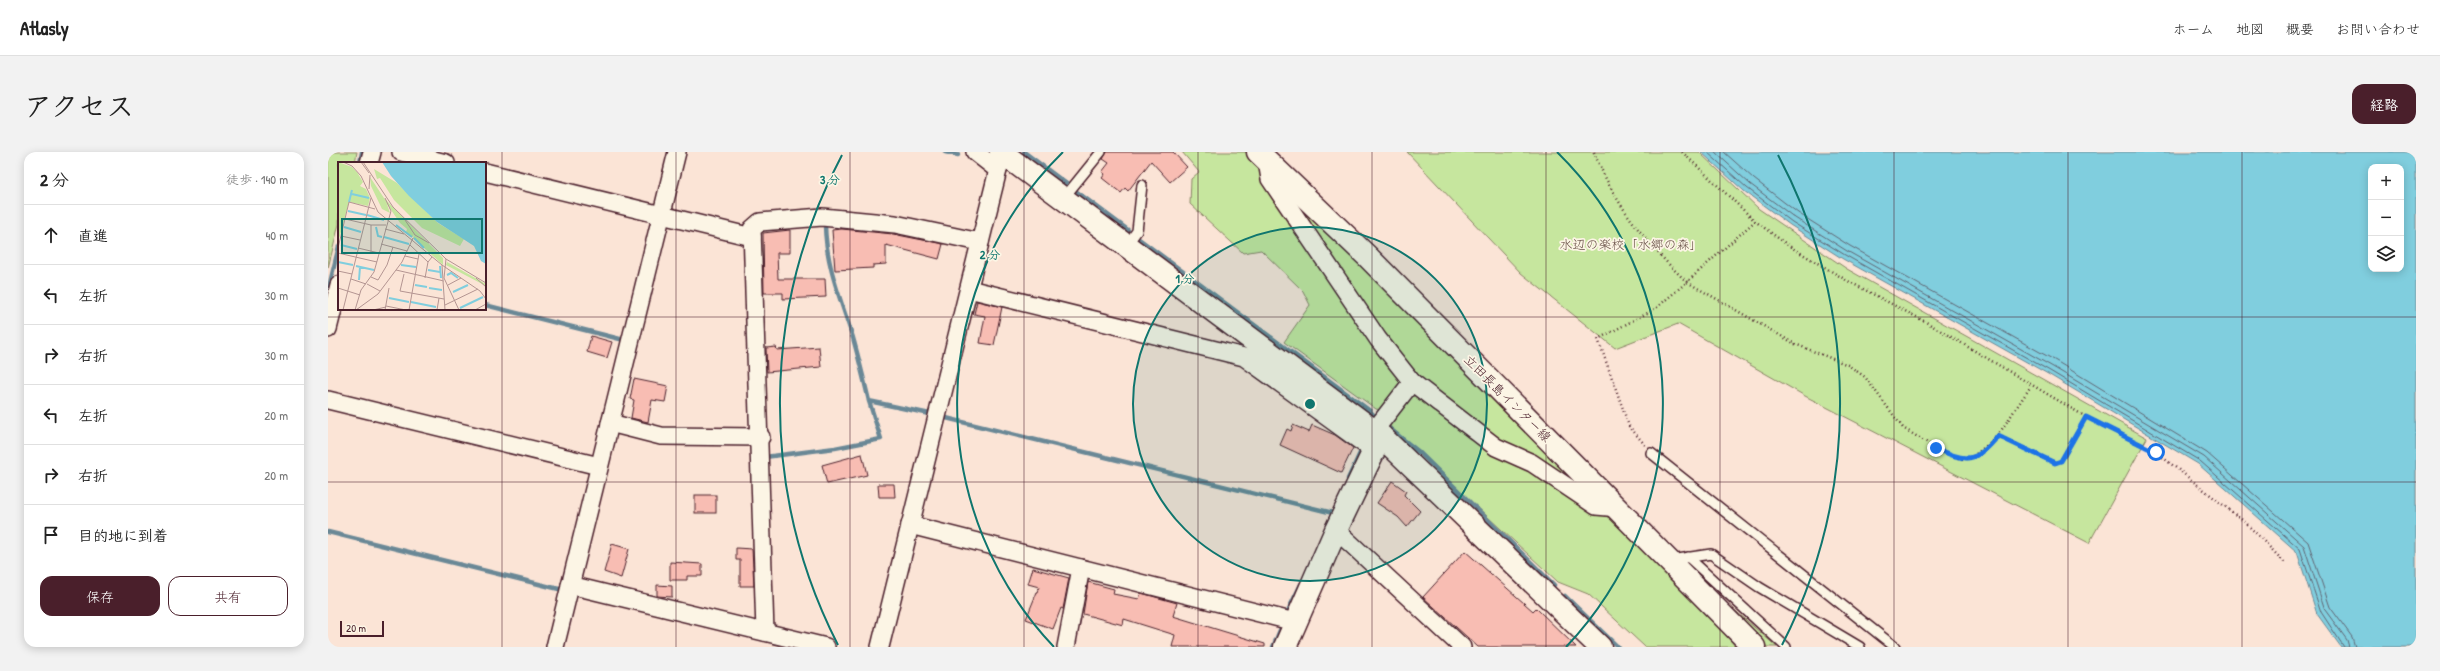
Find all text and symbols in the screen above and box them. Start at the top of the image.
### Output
text: Atlasly [20,15,69,41]
text: ホーム [2173,19,2214,38]
text: 地図 [2236,19,2264,38]
text: 概要 [2286,19,2314,38]
text: お問い合わせ [2336,19,2420,38]
button: 経路 [2352,84,2416,124]
text: アクセス [24,87,134,125]
inset map [338,162,486,310]
map controls [2368,164,2404,272]
button: + [2368,164,2404,200]
text: 2 分 [40,168,69,191]
text: 徒歩 · 140 m [226,170,288,188]
text: 3 分 [820,171,840,188]
button: − [2368,200,2404,236]
icon: ahead [40,224,62,246]
text: 直進 [78,225,108,246]
text: 40 m [265,226,288,244]
park label: 水辺の楽校「水郷の森」 [1559,235,1703,253]
button: layers [2368,236,2404,272]
text: 2 分 [980,246,1000,263]
text: 1 分 [1175,270,1195,287]
icon: left [40,284,62,306]
text: 左折 [78,285,108,306]
text: 30 m [265,286,288,304]
icon: right [40,344,62,366]
text: 右折 [78,345,108,366]
text: 30 m [265,346,288,364]
street label: 立田長島インター線 [1460,350,1556,446]
centre of rings [1303,397,1317,411]
icon: left [40,404,62,426]
text: 左折 [78,405,108,426]
text: 20 m [264,406,288,424]
route end [1927,439,1945,457]
route start [2147,443,2165,461]
icon: right [40,464,62,486]
text: 右折 [78,465,108,486]
text: 20 m [264,466,288,484]
icon: arrive [40,524,62,546]
text: 目的地に到着 [78,525,168,546]
button: 保存 [40,576,160,616]
button: 共有 [168,576,288,616]
scale bar [340,619,384,638]
text: 20 m [346,621,366,635]

